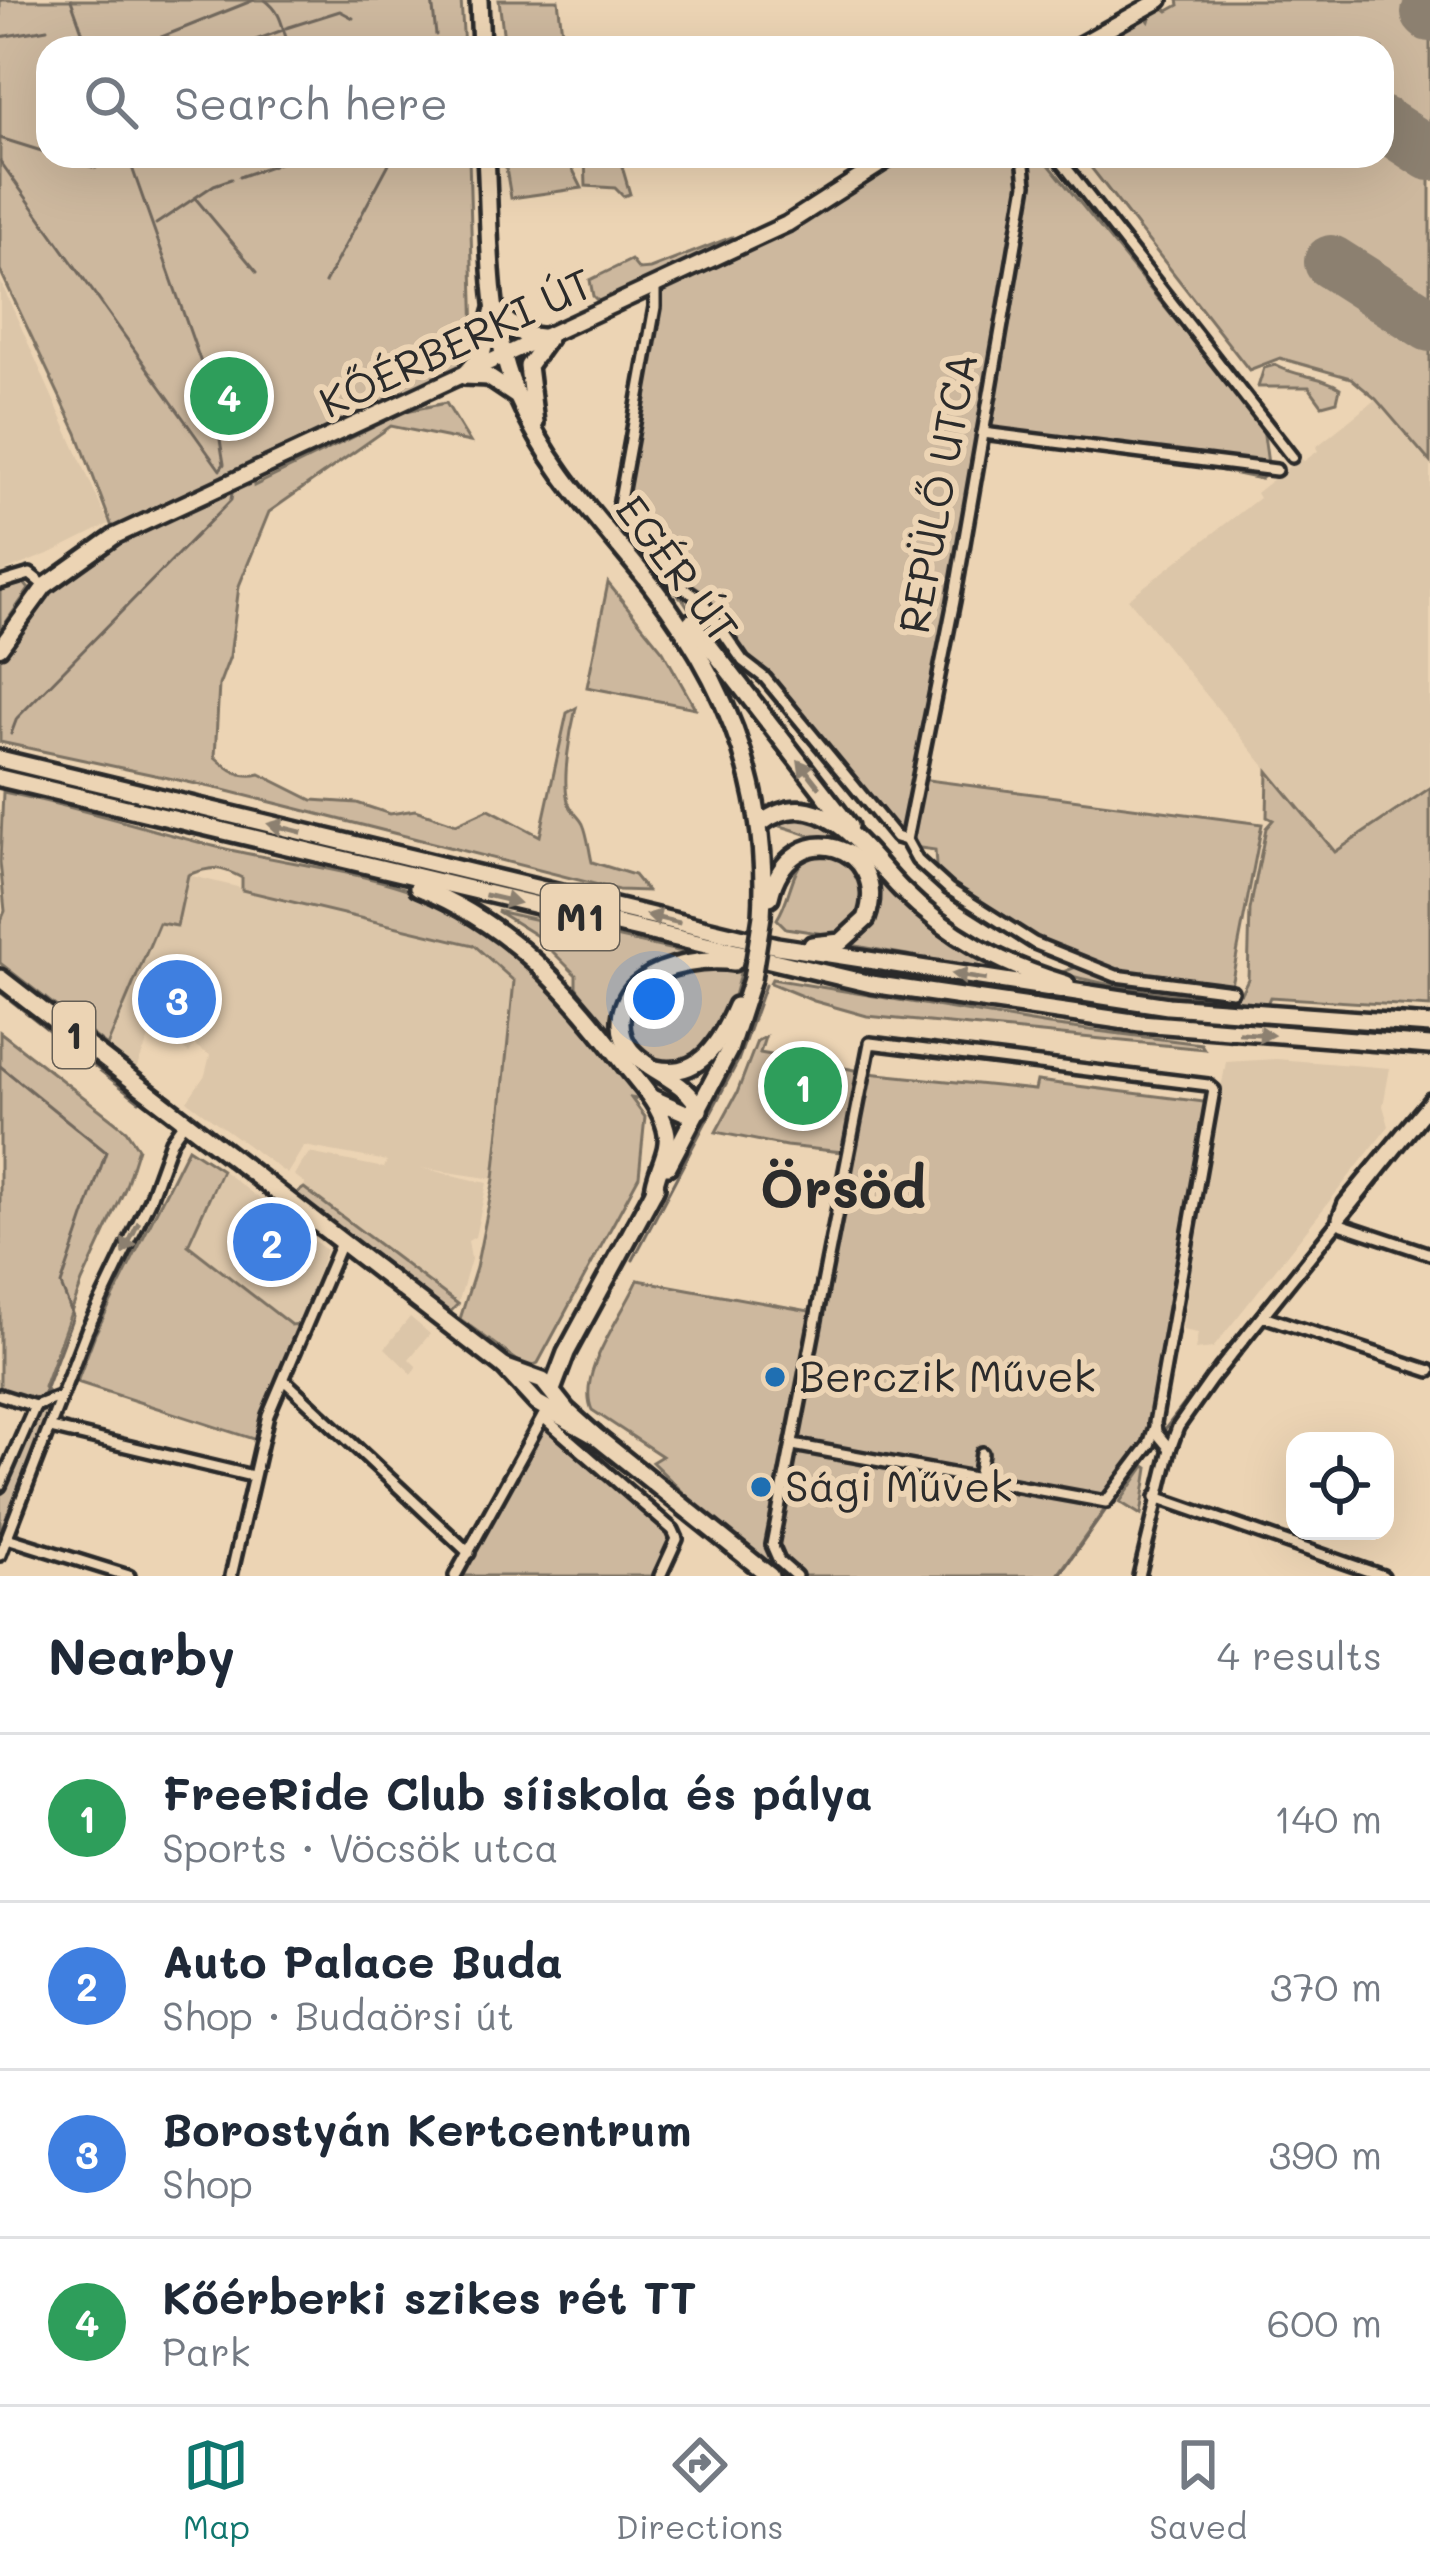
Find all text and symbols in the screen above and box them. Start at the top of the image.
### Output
search box [36,36,1394,168]
icon: search [78,69,144,135]
text: Search here [174,73,448,131]
street label: KŐÉRBERKI ÚT [310,254,601,429]
street label: REPÜLŐ UTCA [885,348,988,637]
pin: 4 [190,351,268,441]
street label: EGÉR ÚT [605,483,752,653]
one-way arrow [797,758,821,790]
one-way arrow [267,818,304,837]
road number: M1 [541,884,619,950]
one-way arrow [484,890,521,909]
one-way arrow [645,909,682,928]
pin: 3 [138,954,216,1044]
one-way arrow [950,968,987,987]
your location [624,969,684,1029]
road number: 1 [53,1002,95,1068]
one-way arrow [1238,1024,1275,1043]
pin: 1 [764,1041,842,1131]
district label: Örsöd [760,1151,926,1222]
pin: 2 [233,1197,311,1287]
one-way arrow [121,1221,141,1256]
place label: Berczik Művek [799,1348,1096,1403]
marker: Berczik Művek [762,1364,788,1390]
map controls [1286,1432,1394,1540]
button: locate [1286,1432,1394,1540]
place label: Sági Művek [785,1458,1012,1513]
marker: Sági Művek [748,1474,774,1500]
text: Nearby [48,1621,235,1688]
text: 4 results [1217,1629,1382,1680]
text: FreeRide Club síiskola és pálya [162,1763,873,1821]
text: 1 [78,1792,96,1843]
text: 140 m [1274,1792,1382,1843]
text: Sports · Vöcsök utca [162,1821,559,1872]
text: Auto Palace Buda [162,1931,563,1989]
text: 2 [76,1960,98,2011]
text: 370 m [1270,1960,1382,2011]
text: Shop · Budaörsi út [162,1989,514,2040]
text: Borostyán Kertcentrum [162,2099,691,2157]
text: 3 [75,2128,99,2179]
text: 390 m [1268,2128,1382,2179]
text: Shop [162,2157,253,2208]
text: Kőérberki szikes rét TT [162,2267,697,2325]
text: 4 [75,2296,99,2347]
text: 600 m [1267,2296,1382,2347]
text: Park [162,2325,250,2376]
tab: Map [183,2432,250,2547]
tab: Directions [616,2432,783,2547]
tab: Saved [1149,2432,1247,2547]

